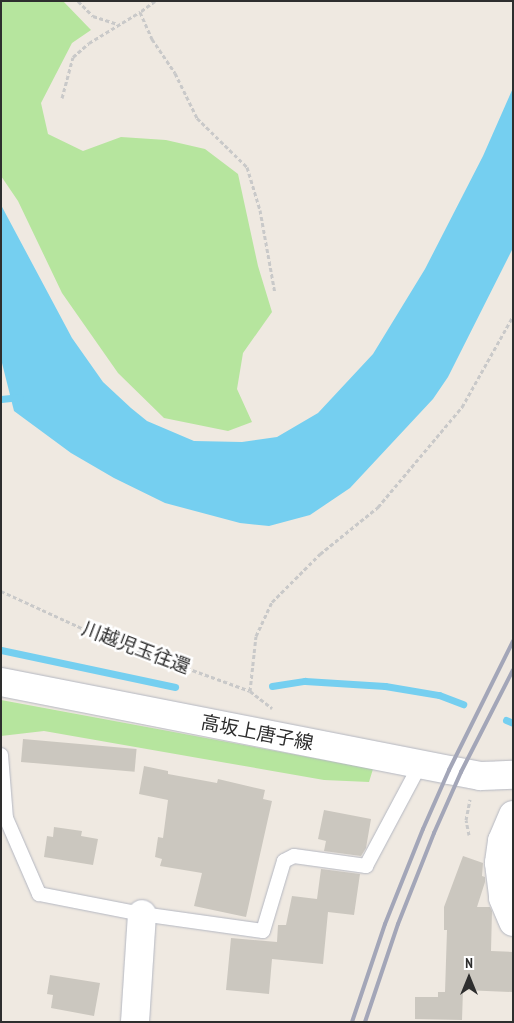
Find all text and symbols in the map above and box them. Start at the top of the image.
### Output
street label: 川越児玉往還 [79,617,193,679]
street label: 高坂上唐子線 [199,711,315,755]
north arrow [444,953,494,1003]
text: N [465,954,473,972]

